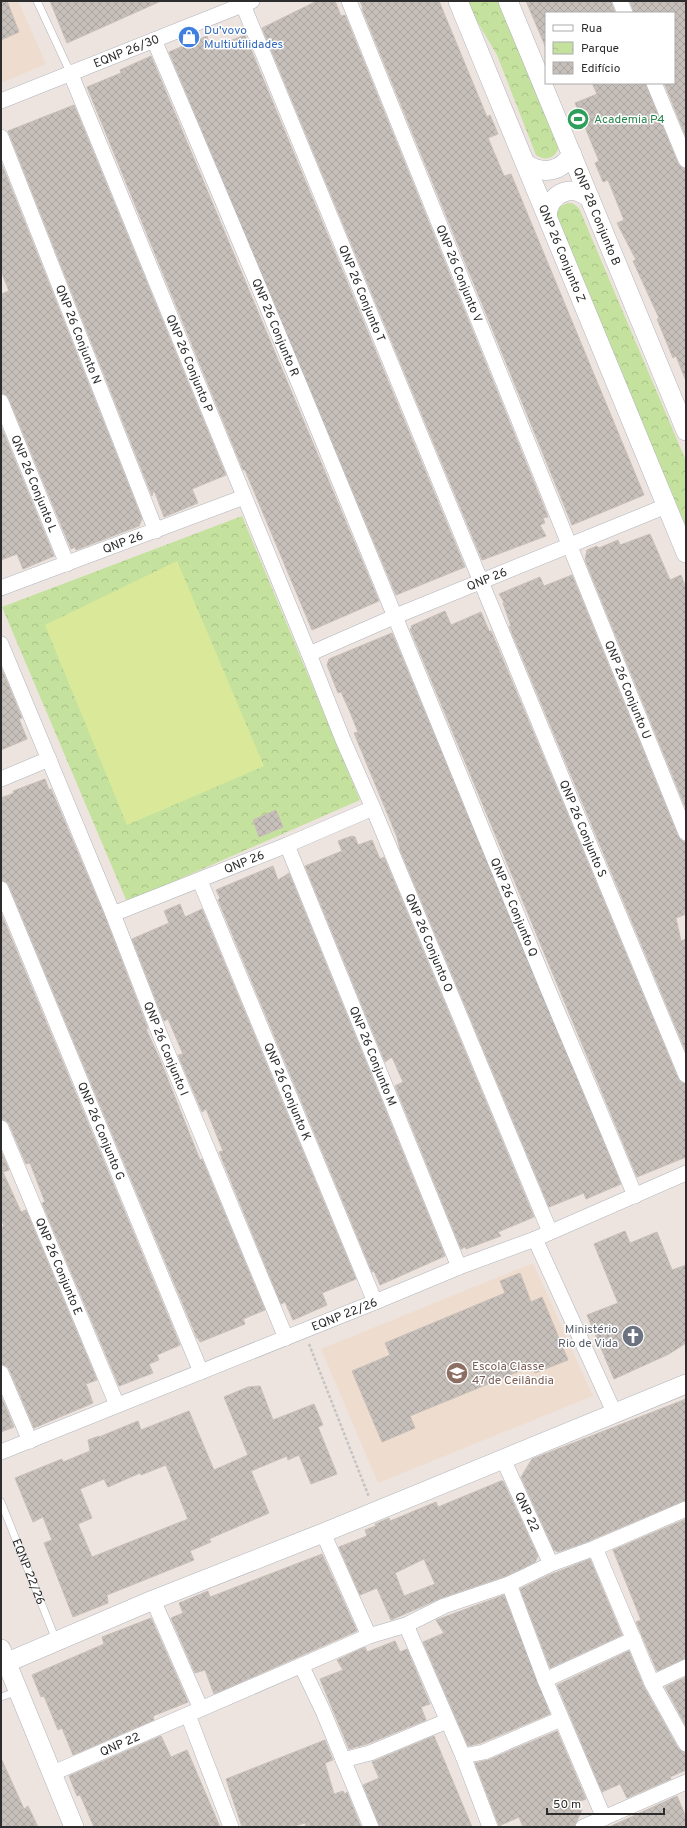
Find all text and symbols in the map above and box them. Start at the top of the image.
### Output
legend [545,12,675,84]
text: Rua [581,21,602,37]
place label: Du'vovo Multiutilidades [204,23,283,53]
shop icon: Du'vovo Multiutilidades [176,24,202,50]
street label: EQNP 26/30 [91,32,162,72]
text: Parque [581,41,619,57]
text: Edifício [581,61,621,77]
sports icon: Academia P4 [565,106,591,132]
place label: Academia P4 [594,112,665,128]
street label: QNP 28 Conjunto B [569,165,624,268]
street label: QNP 26 Conjunto Z [534,202,589,305]
street label: QNP 26 Conjunto V [431,223,486,325]
street label: QNP 26 Conjunto T [334,243,388,345]
street label: QNP 26 Conjunto R [247,276,302,379]
street label: QNP 26 Conjunto N [51,283,104,387]
street label: QNP 26 Conjunto P [161,312,216,416]
street label: QNP 26 Conjunto L [6,433,60,535]
street label: QNP 26 [101,528,146,558]
street label: QNP 26 [465,565,510,595]
street label: QNP 26 Conjunto U [600,638,654,742]
street label: QNP 26 Conjunto S [555,778,610,880]
street label: QNP 26 [222,848,267,878]
street label: QNP 26 Conjunto Q [486,856,541,960]
street label: QNP 26 Conjunto O [401,891,456,995]
street label: QNP 26 Conjunto I [139,1000,191,1099]
street label: QNP 26 Conjunto M [345,1004,400,1109]
street label: QNP 26 Conjunto K [259,1040,314,1143]
street label: QNP 26 Conjunto G [73,1080,128,1183]
street label: QNP 26 Conjunto E [31,1216,86,1318]
street label: EQNP 22/26 [310,1295,380,1336]
place label: Ministério Rio de Vida [558,1322,618,1352]
church icon: Ministério Rio de Vida [620,1323,646,1349]
place label: Escola Classe 47 de Ceilândia [472,1359,554,1389]
school or university icon: Escola Classe 47 de Ceilândia [444,1360,470,1386]
street label: QNP 22 [510,1490,542,1535]
street label: EQNP 22/26 [8,1537,48,1607]
street label: QNP 22 [98,1729,143,1761]
scale bar [547,1790,664,1816]
text: 50 m [553,1797,581,1813]

